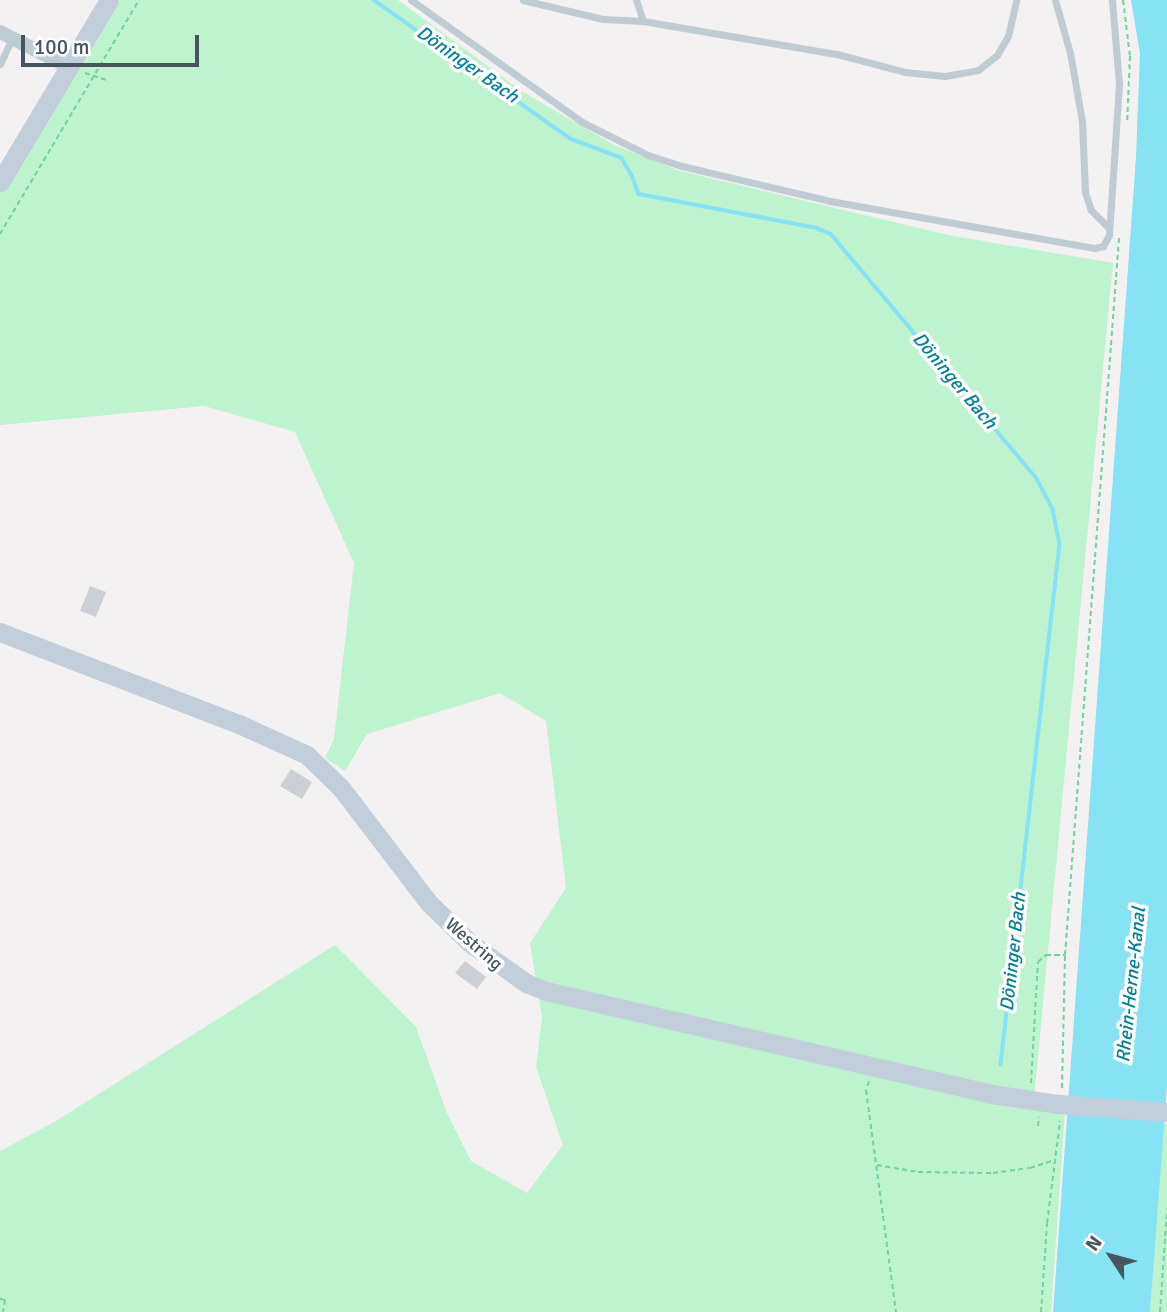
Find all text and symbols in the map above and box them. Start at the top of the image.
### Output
scale bar [24,21,203,65]
water label: Döninger Bach [412,21,522,109]
text: 100 m [34,34,89,60]
water label: Döninger Bach [907,328,1001,434]
water label: Döninger Bach [996,892,1032,1012]
water label: Rhein-Herne-Kanal [1113,906,1151,1064]
street label: Westring [441,913,507,975]
north arrow [1076,1221,1146,1291]
text: N [1080,1231,1108,1256]

